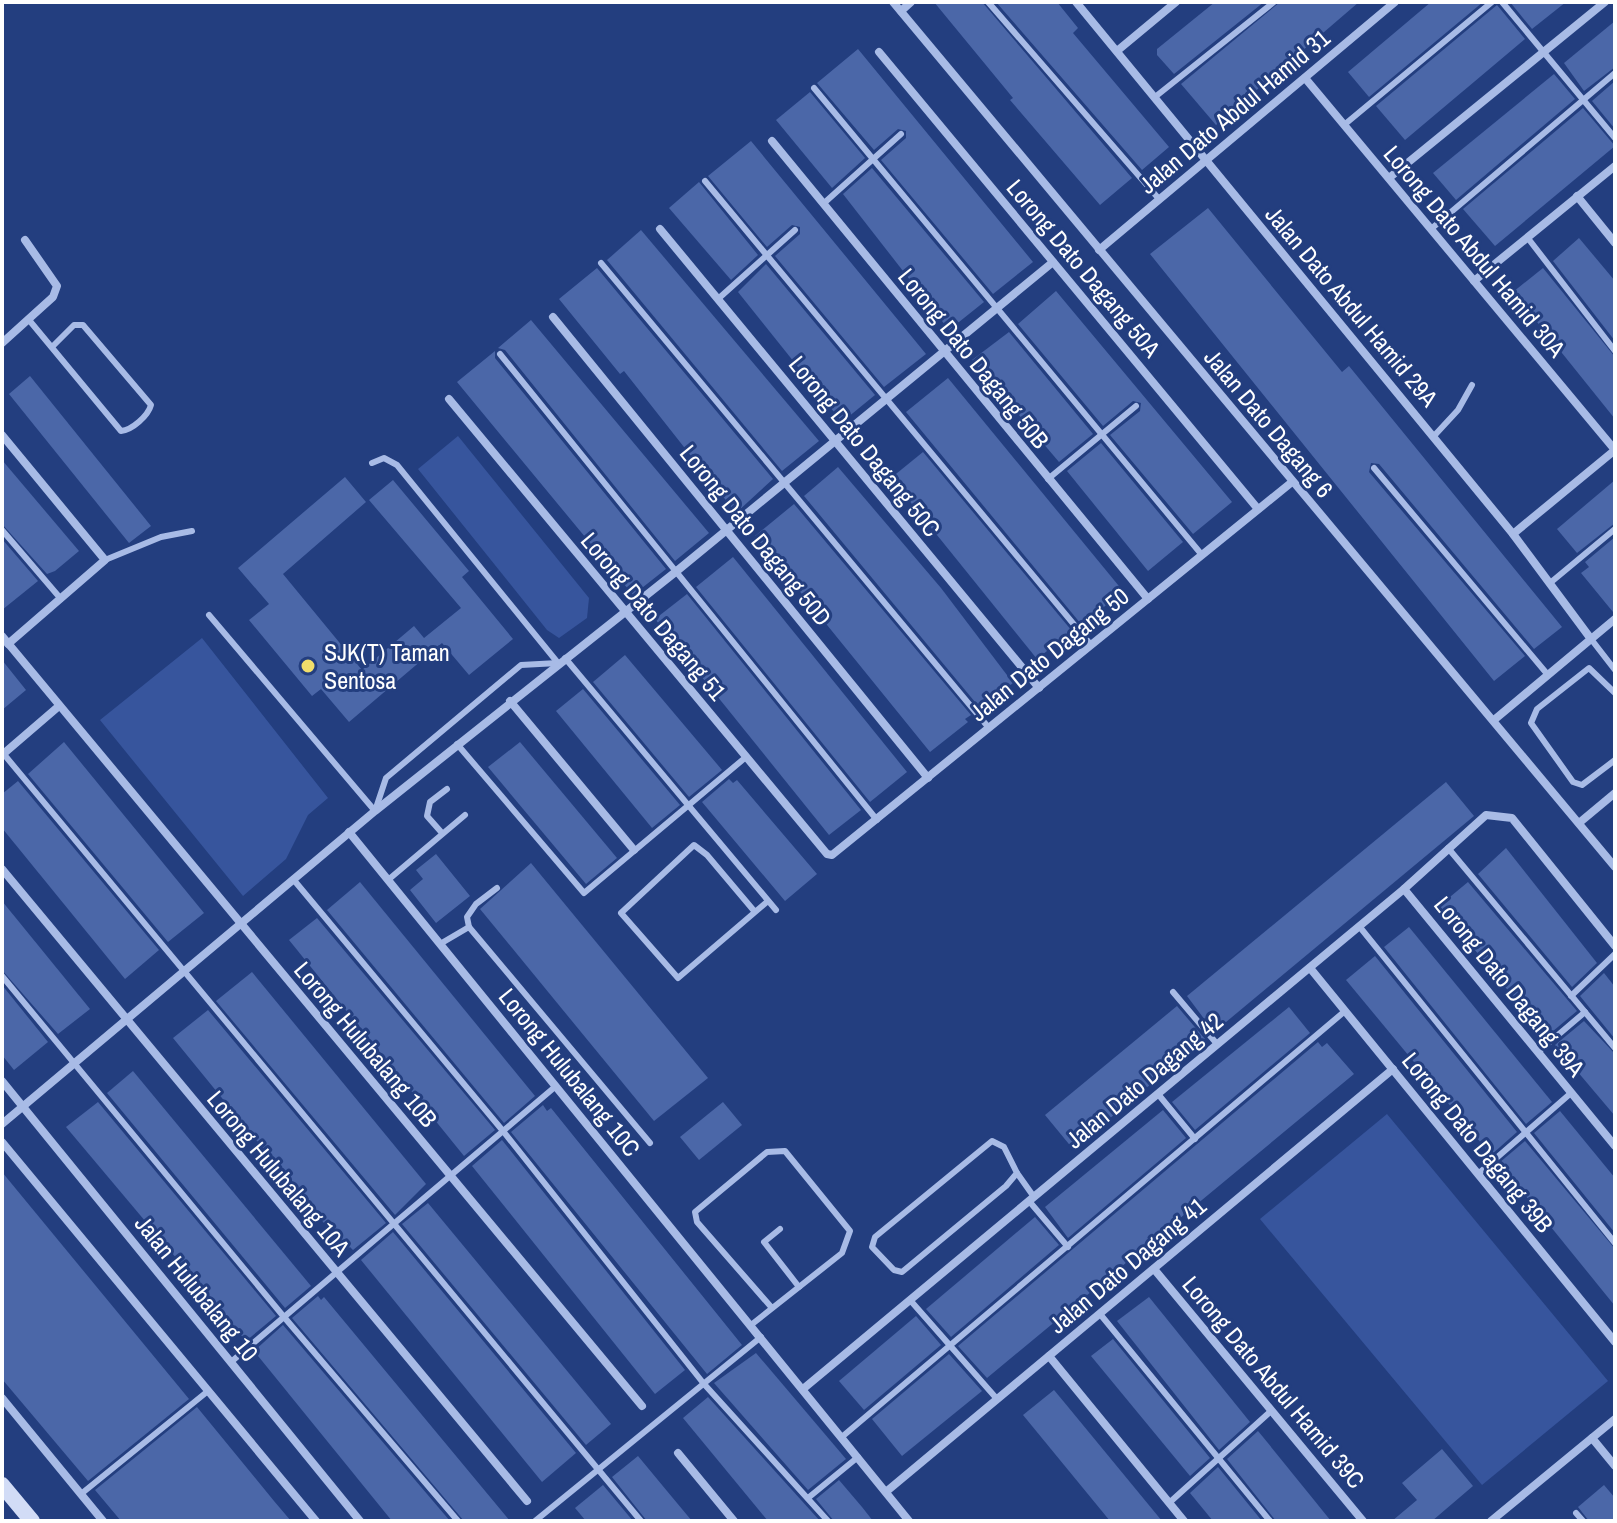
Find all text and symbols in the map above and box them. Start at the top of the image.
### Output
street label: Jalan Dato Abdul Hamid 31 [1132,22,1336,200]
street label: Lorong Dato Abdul Hamid 30A [1377,138,1574,364]
street label: Lorong Dato Dagang 50A [1000,172,1169,364]
street label: Jalan Dato Abdul Hamid 29A [1259,199,1446,414]
street label: Lorong Dato Dagang 50B [891,261,1057,455]
street label: Jalan Dato Dagang 6 [1197,342,1341,504]
street label: Lorong Dato Dagang 50C [782,349,948,543]
street label: Lorong Dato Dagang 50D [673,438,839,632]
street label: Lorong Dato Dagang 51 [574,525,734,707]
street label: Jalan Dato Dagang 50 [963,580,1135,728]
place label: SJK(T) Taman Sentosa [324,636,450,696]
marker: SJK(T) Taman Sentosa [299,657,317,675]
street label: Lorong Dato Dagang 39A [1427,889,1593,1083]
street label: Lorong Hulubalang 10B [287,955,445,1133]
street label: Lorong Hulubalang 10C [492,981,648,1163]
street label: Jalan Dato Dagang 42 [1059,1005,1229,1155]
street label: Lorong Dato Dagang 39B [1395,1045,1561,1239]
street label: Lorong Hulubalang 10A [200,1084,358,1263]
street label: Jalan Dato Dagang 41 [1042,1190,1212,1340]
street label: Jalan Hulubalang 10 [128,1208,266,1368]
street label: Lorong Dato Abdul Hamid 39C [1176,1269,1372,1495]

